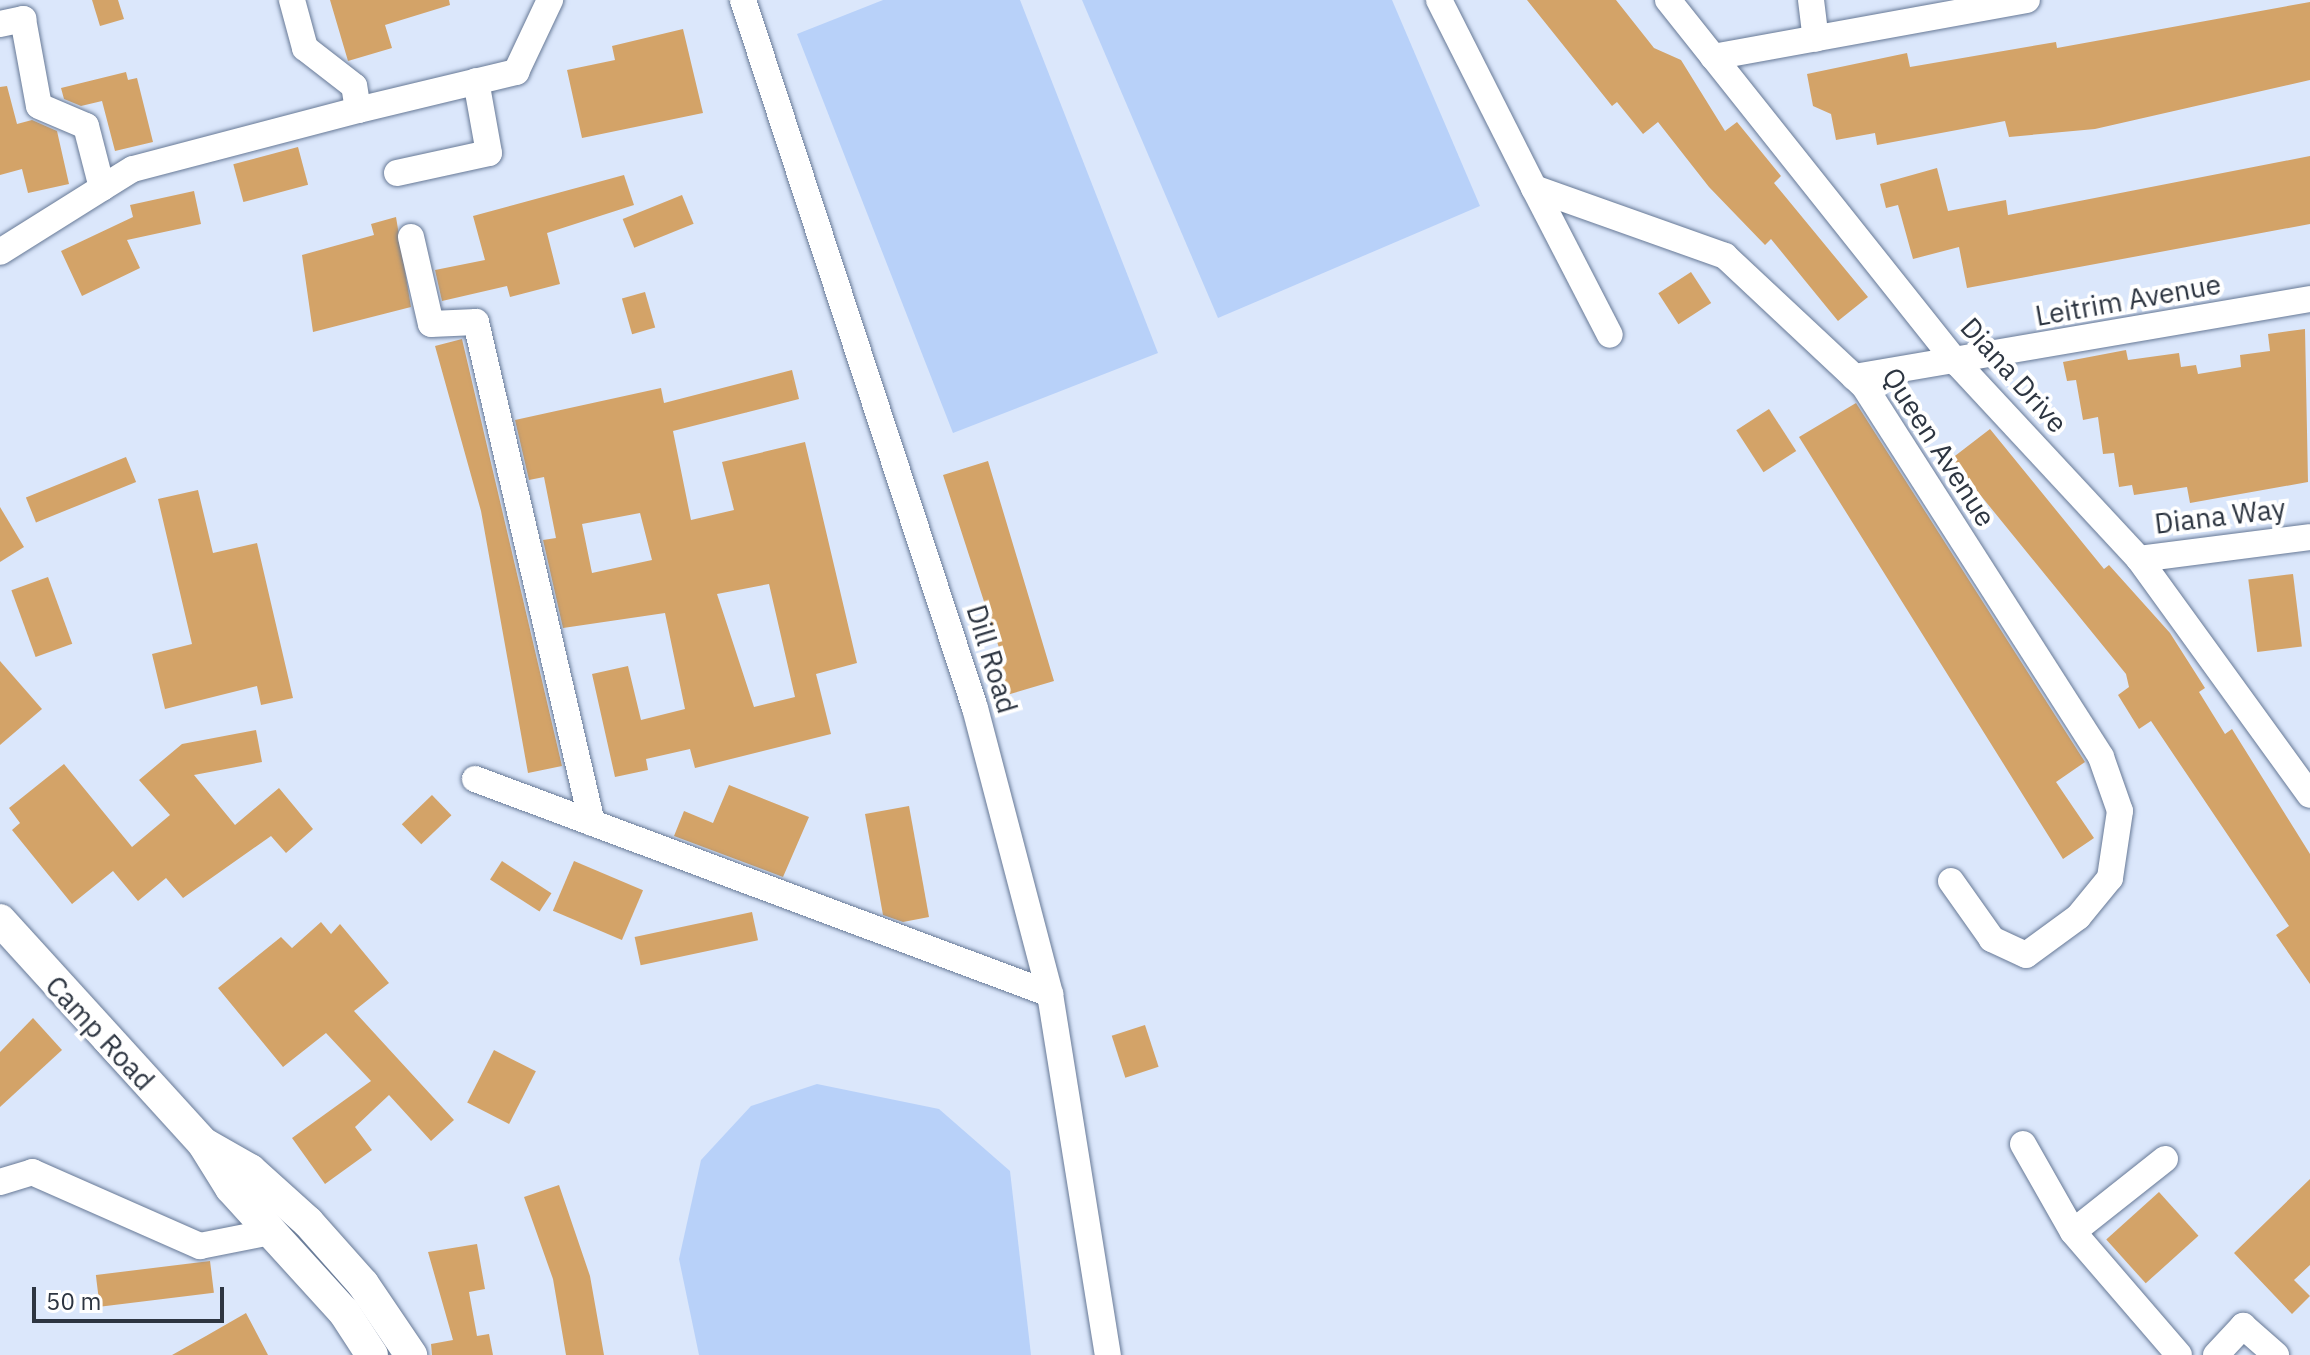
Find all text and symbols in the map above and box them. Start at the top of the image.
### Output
street label: Leitrim Avenue [2033,267,2223,333]
street label: Diana Drive [1954,311,2074,439]
street label: Queen Avenue [1875,361,2003,533]
street label: Diana Way [2153,491,2287,541]
street label: Dill Road [960,601,1024,717]
street label: Camp Road [39,969,161,1097]
scale bar [36,1271,228,1321]
text: 50 m [46,1285,101,1317]

